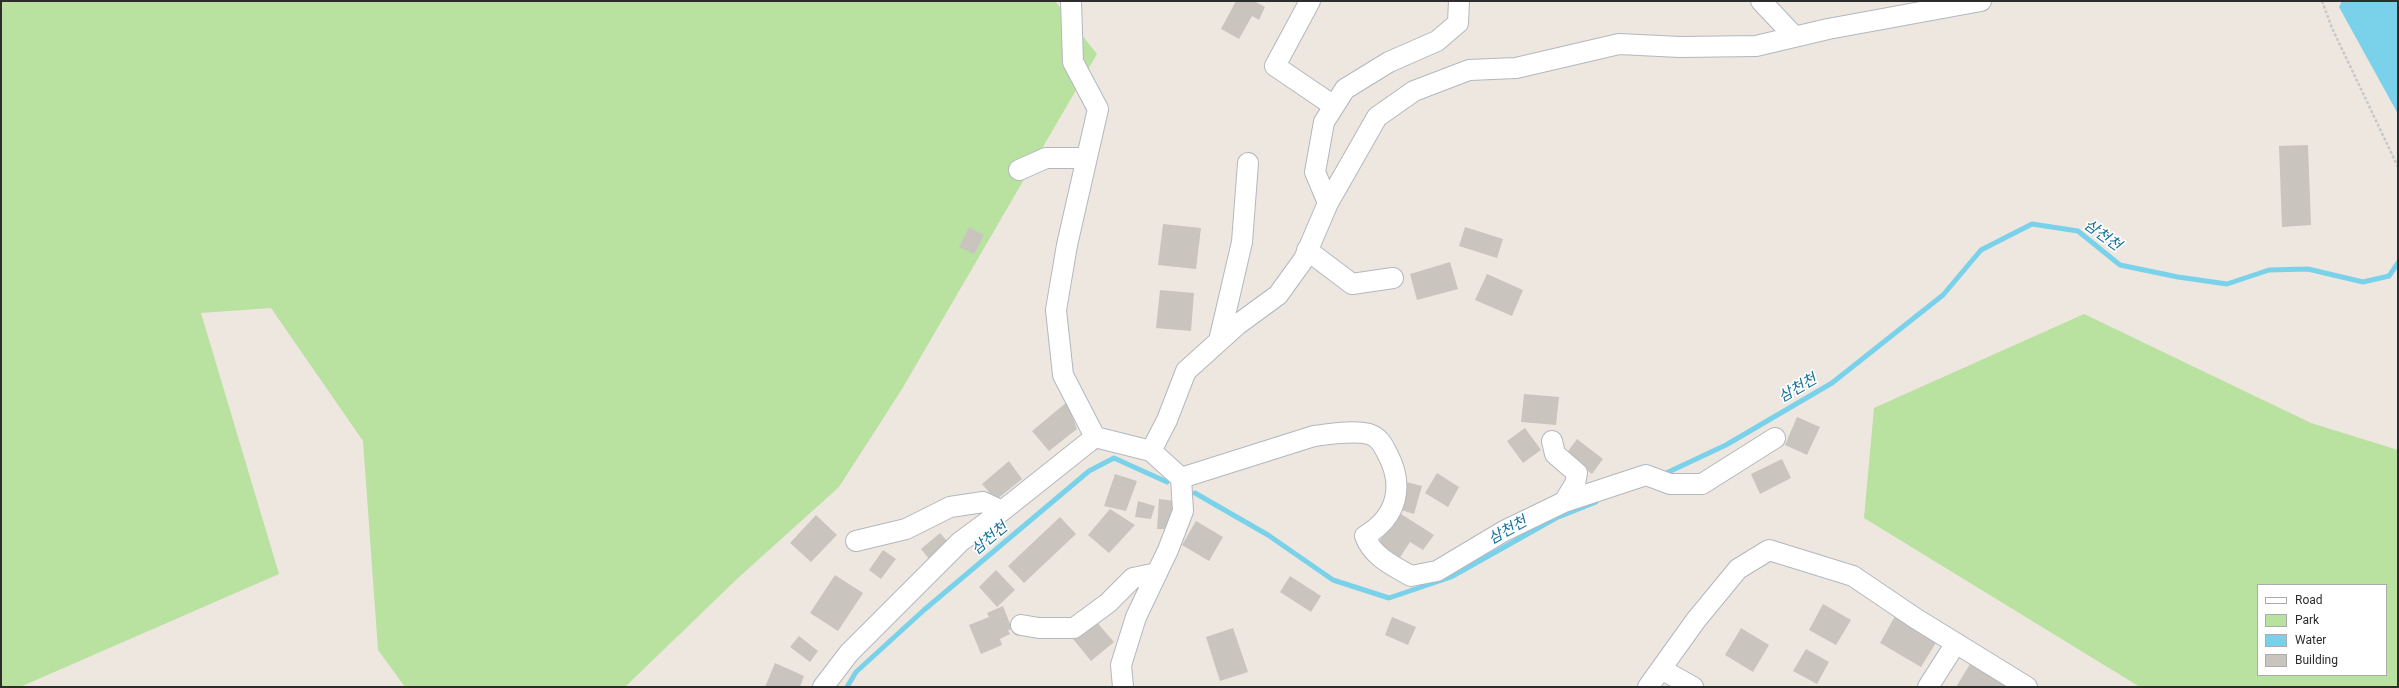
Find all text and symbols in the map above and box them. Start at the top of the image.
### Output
water label: 삼천천 [2080,217,2124,255]
water label: 삼천천 [1776,371,1820,407]
water label: 삼천천 [1486,513,1530,549]
water label: 삼천천 [968,519,1012,559]
legend [2257,584,2387,676]
text: Road [2295,593,2323,607]
text: Park [2295,613,2319,627]
text: Water [2295,633,2326,647]
text: Building [2295,653,2338,667]

